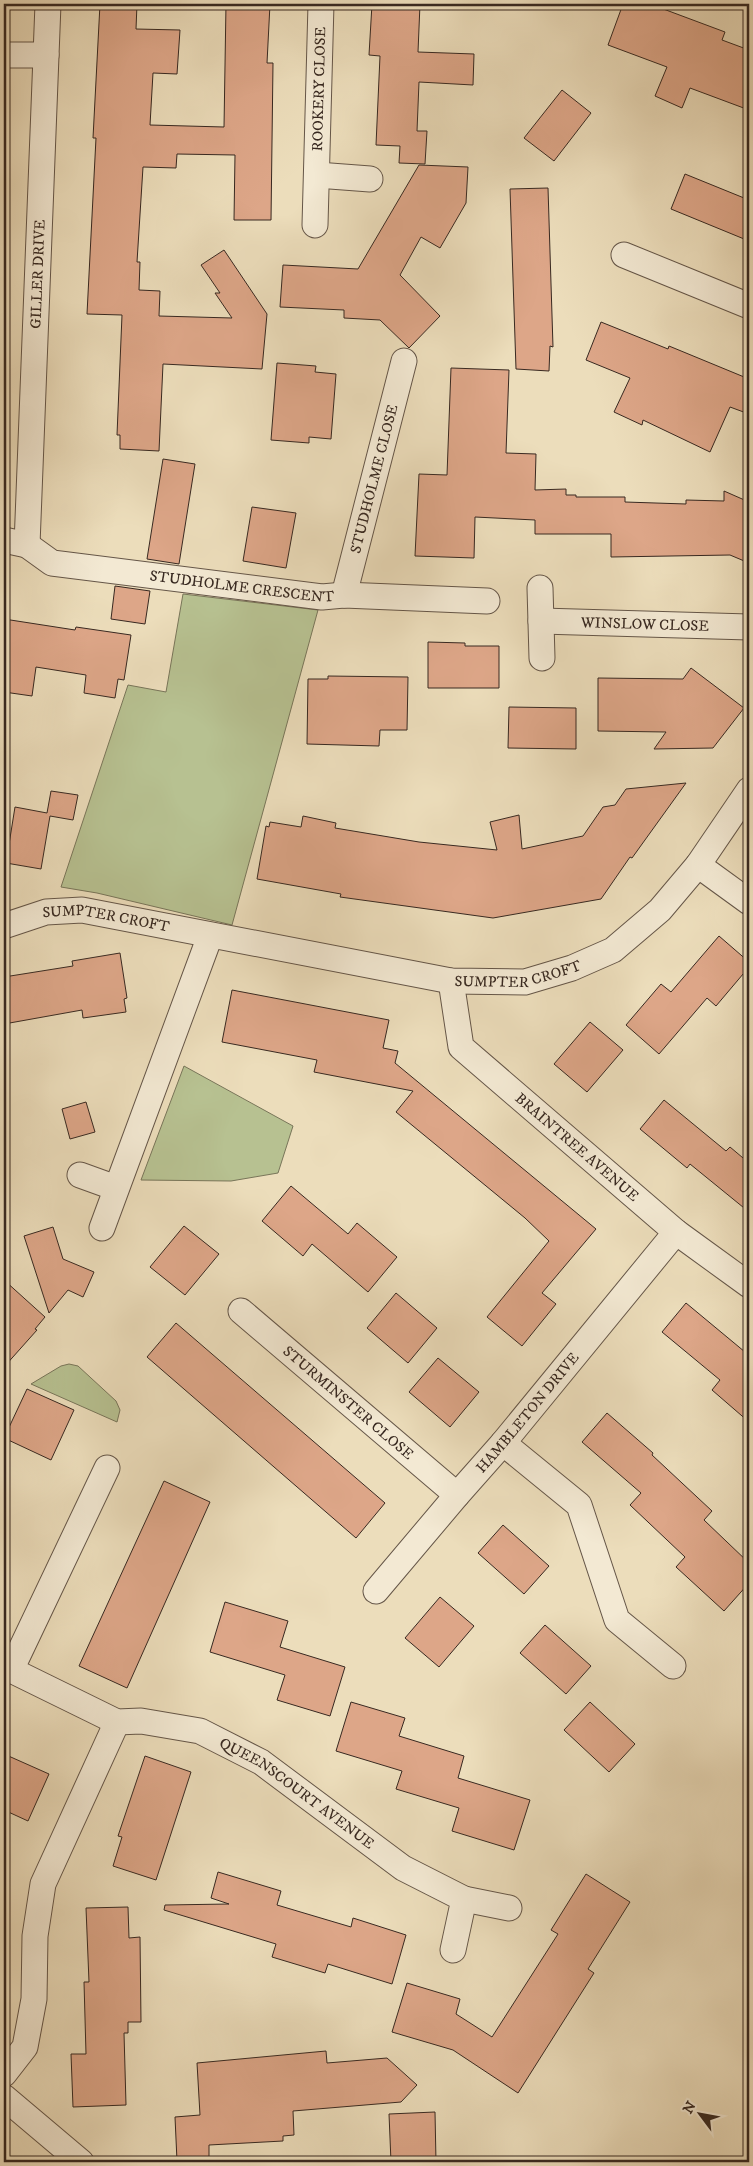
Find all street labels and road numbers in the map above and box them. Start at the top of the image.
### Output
street label: ROOKERY CLOSE [308,26,330,152]
street label: GILLER DRIVE [26,219,49,329]
street label: STUDHOLME CLOSE [346,402,402,555]
street label: STUDHOLME CRESCENT [149,566,336,607]
street label: WINSLOW CLOSE [580,613,710,635]
street label: SUMPTER CROFT [42,900,172,936]
street label: SUMPTER CROFT [454,955,585,992]
street label: BRAINTREE AVENUE [511,1089,643,1206]
street label: STURMINSTER CLOSE [279,1341,418,1464]
street label: HAMBLETON DRIVE [472,1348,583,1477]
street label: QUEENSCOURT AVENUE [216,1733,379,1853]

